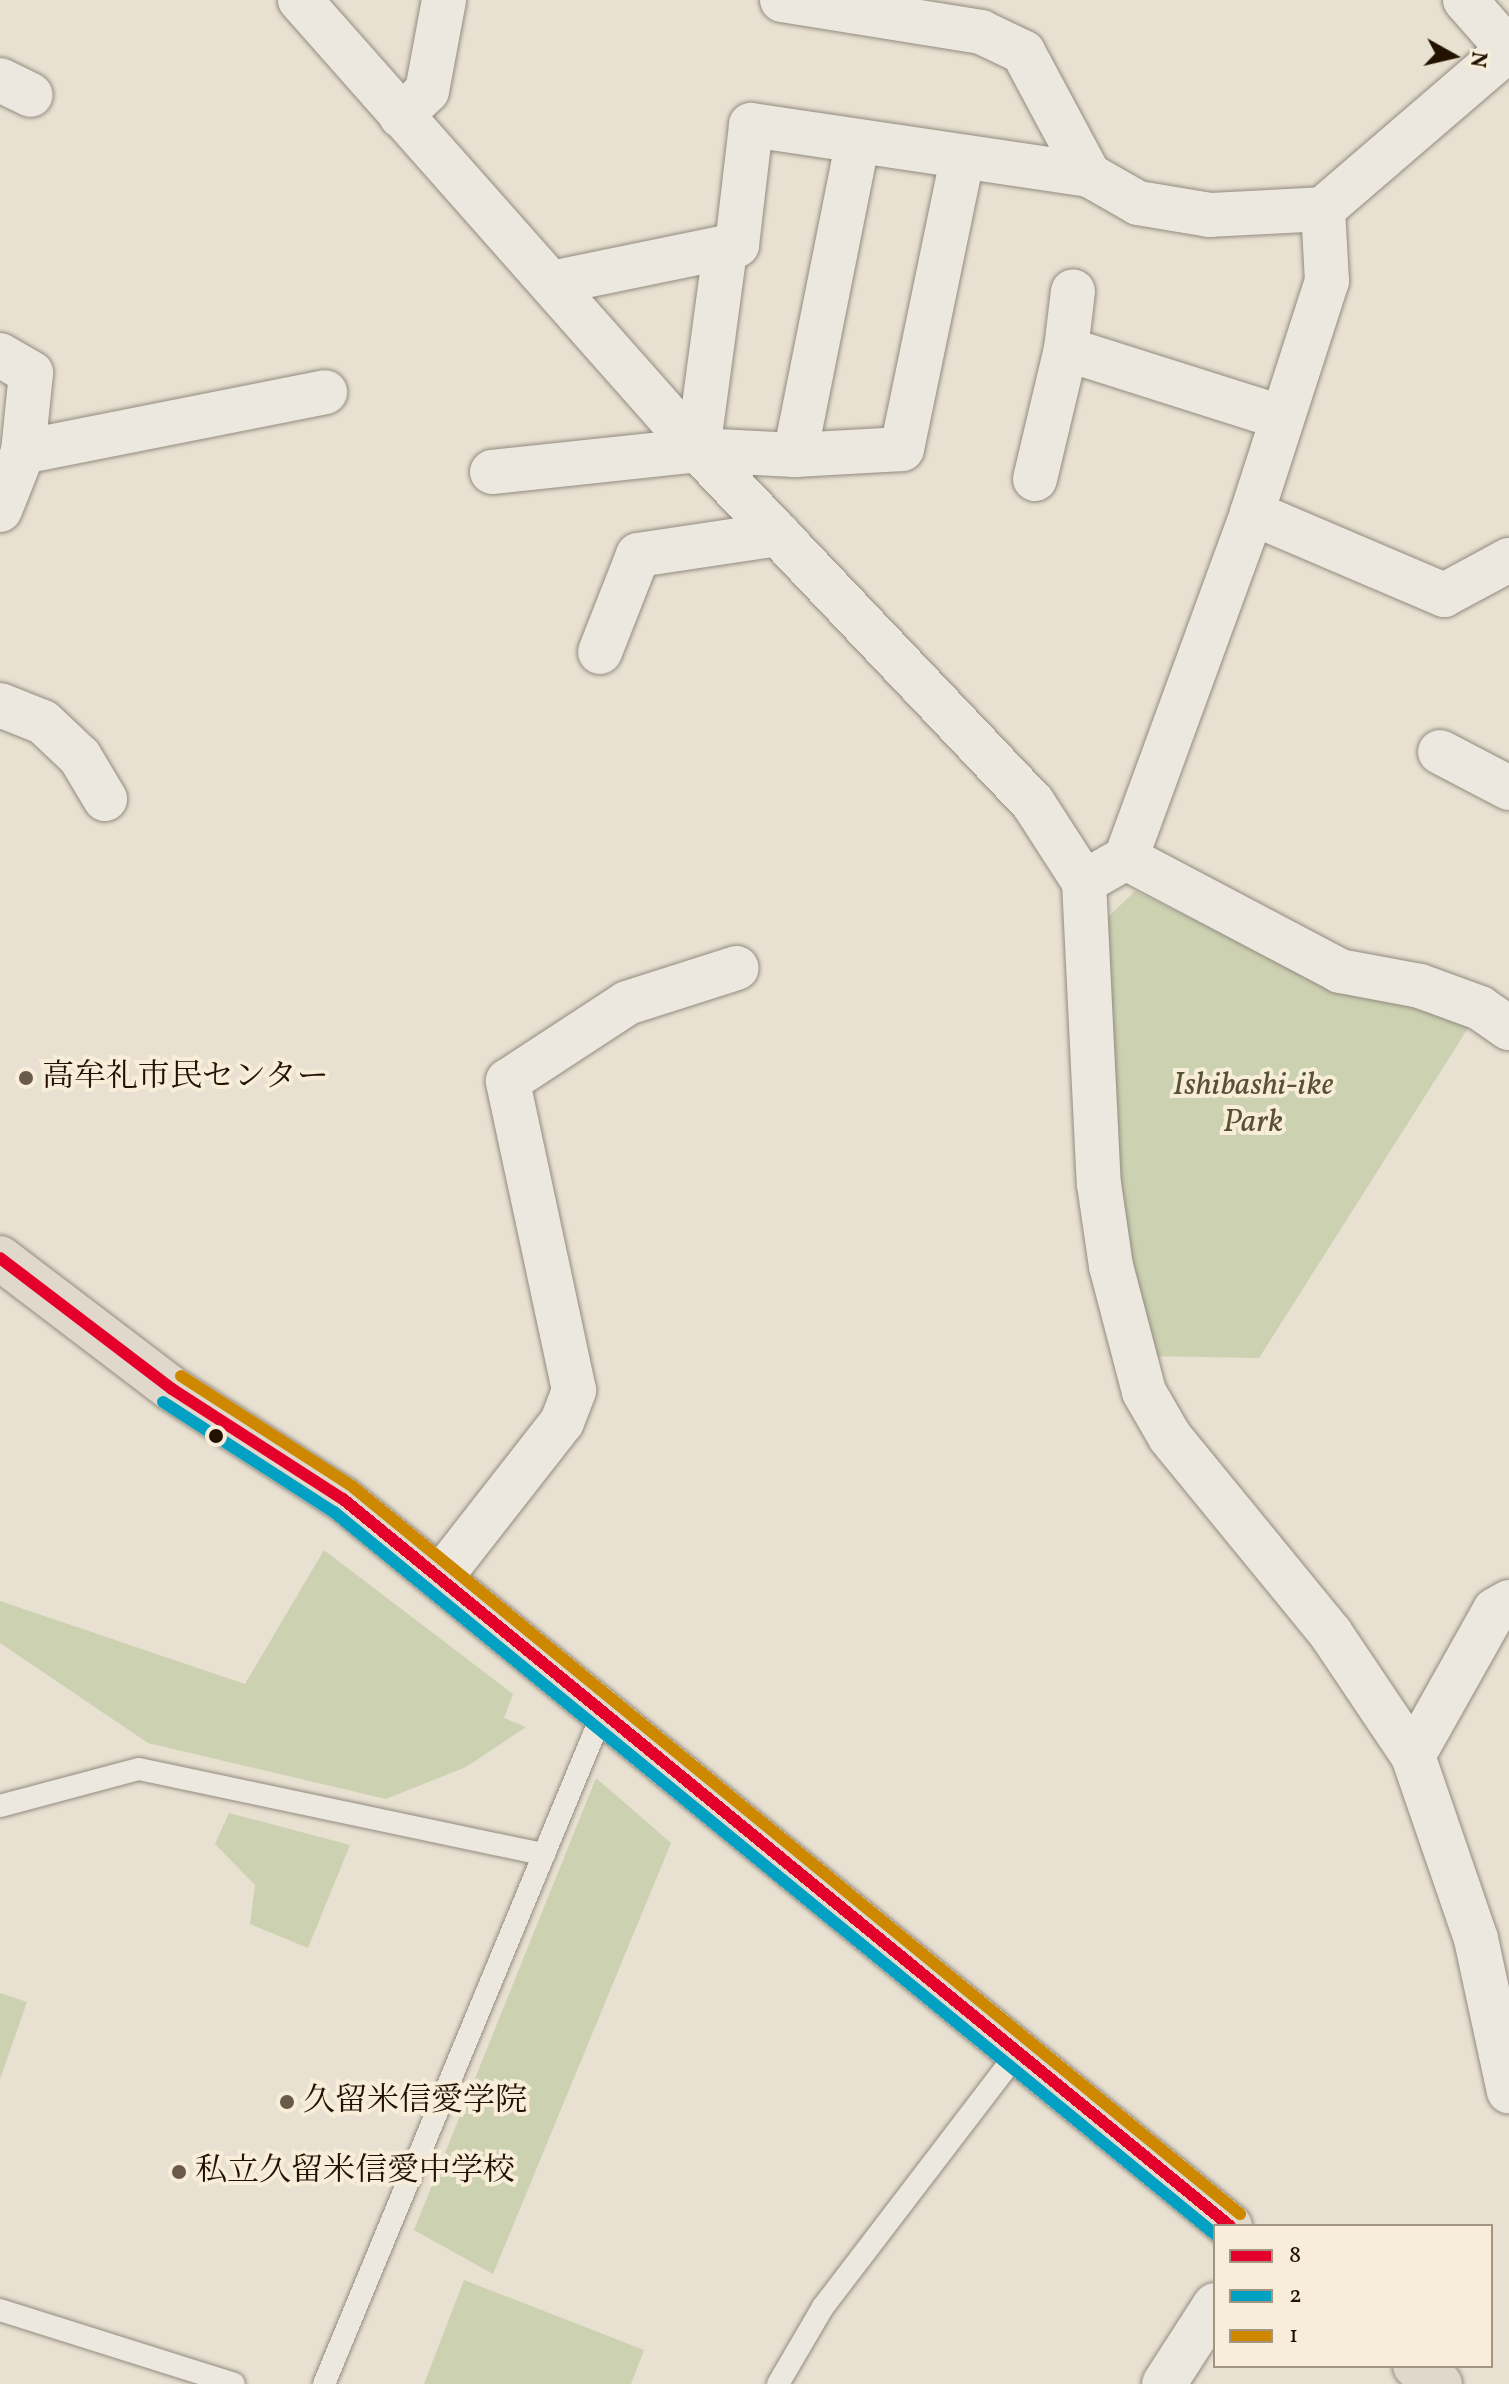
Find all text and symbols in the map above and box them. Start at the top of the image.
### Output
north arrow [1413,16,1493,96]
text: N [1461,49,1494,69]
place label: 高牟礼市民センター [42,1059,330,1097]
park label: Ishibashi-ike Park [1173,1068,1333,1143]
marker: 高牟礼市民センター [17,1069,35,1087]
unlabelled marker [208,1428,224,1444]
place label: 久留米信愛学院 [303,2083,527,2121]
marker: 久留米信愛学院 [278,2093,296,2111]
place label: 私立久留米信愛中学校 [195,2153,515,2191]
marker: 私立久留米信愛中学校 [170,2163,188,2181]
legend [1213,2224,1493,2368]
text: 8 [1289,2239,1301,2273]
text: 2 [1289,2279,1302,2313]
text: 1 [1289,2319,1298,2353]

